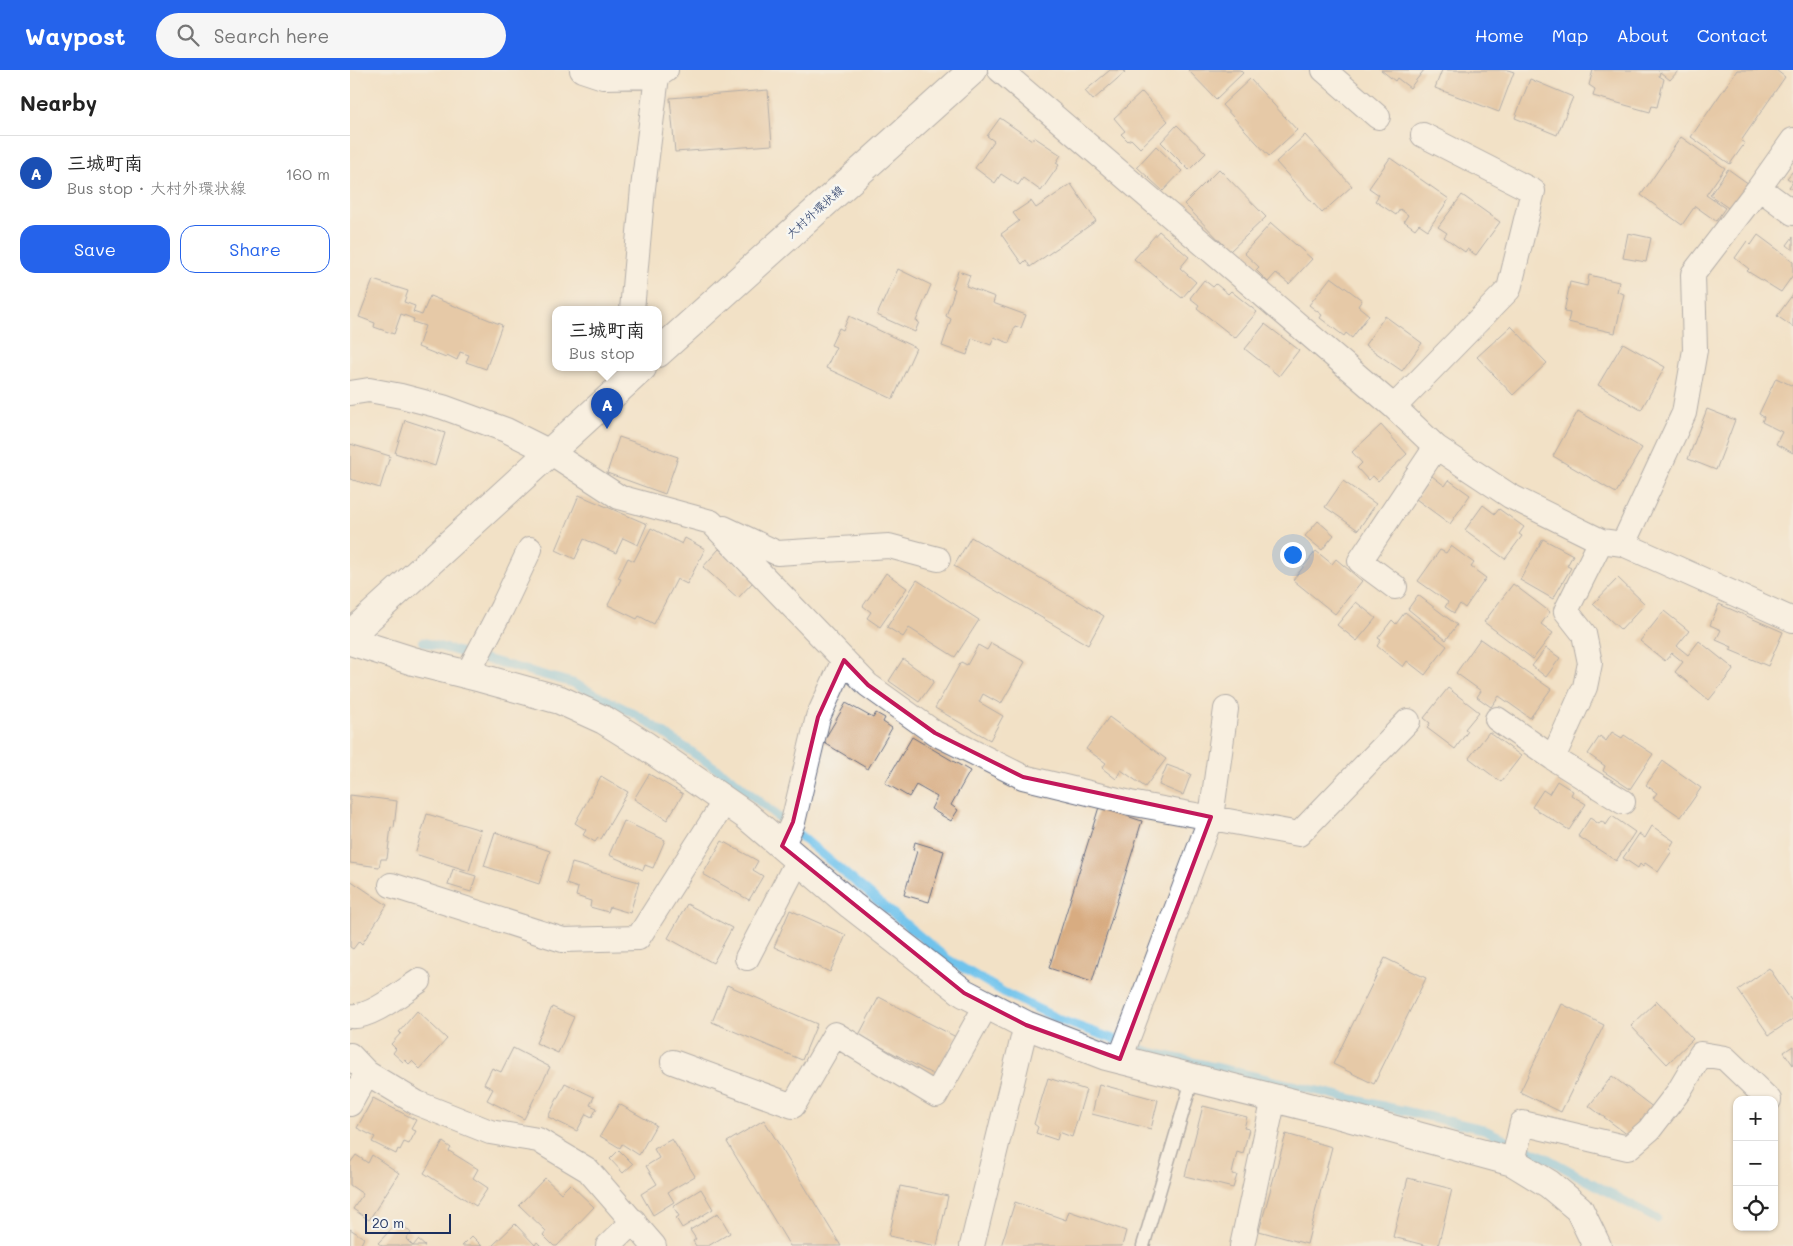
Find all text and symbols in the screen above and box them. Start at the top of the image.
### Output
search box [156,13,506,58]
text: Waypost [25,20,126,51]
icon: search [174,21,202,49]
text: Search here [214,23,329,48]
text: Home [1475,23,1524,47]
text: Map [1552,23,1588,47]
text: About [1616,23,1669,47]
text: Contact [1697,23,1768,47]
text: Nearby [20,89,97,116]
text: 三城町南 [67,150,143,175]
text: A [30,163,42,184]
text: 160 m [285,163,330,184]
text: Bus stop · 大村外環状線 [67,177,246,198]
street label: 大村外環状線 [782,181,846,241]
button: Save [20,225,170,273]
button: Share [180,225,330,273]
popup [552,306,662,371]
text: 三城町南 [569,317,645,342]
text: Bus stop [569,342,635,363]
pin: A [591,388,623,429]
your location [1280,542,1306,568]
map controls [1733,1096,1778,1231]
button: + [1733,1096,1778,1141]
button: − [1733,1141,1778,1186]
button: locate [1733,1186,1778,1231]
scale bar [365,1211,451,1234]
text: 20 m [372,1213,404,1232]

